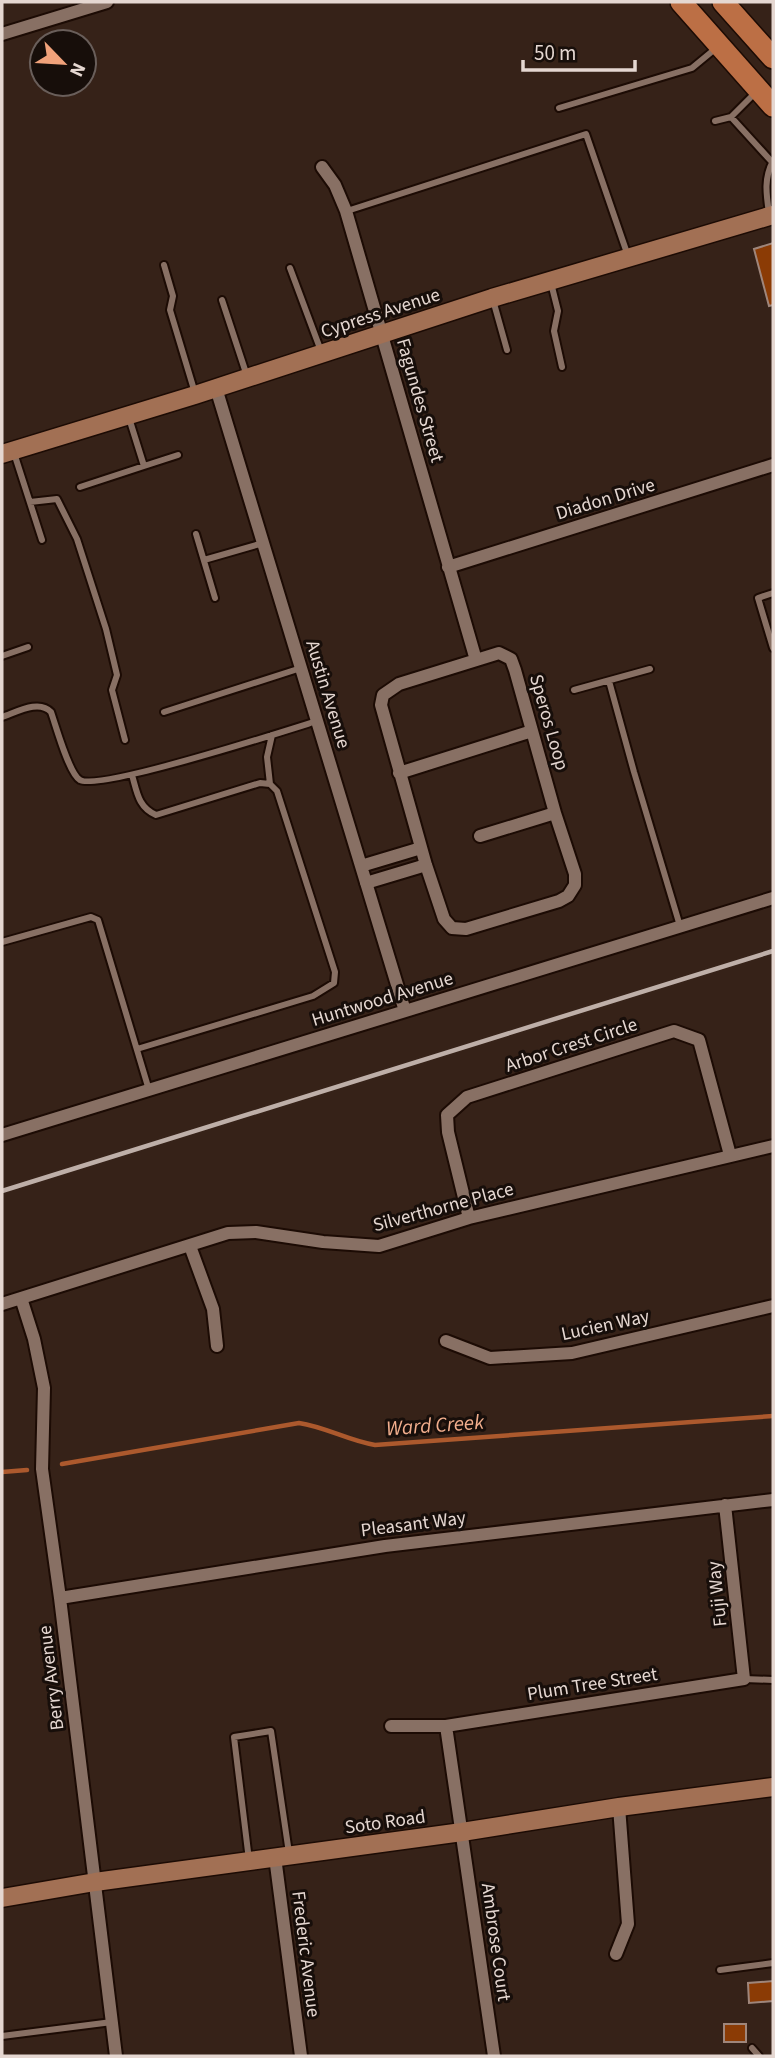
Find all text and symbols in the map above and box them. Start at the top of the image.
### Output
north arrow [28,28,98,98]
scale bar [523,28,635,72]
text: 50 m [534,38,576,68]
text: N [62,58,92,81]
street label: Cypress Avenue [317,281,444,345]
street label: Fagundes Street [389,335,450,466]
street label: Diadon Drive [553,472,658,527]
street label: Austin Avenue [298,637,357,752]
street label: Speros Loop [522,671,575,774]
street label: Huntwood Avenue [308,965,457,1034]
street label: Arbor Crest Circle [502,1011,641,1080]
street label: Silverthorne Place [370,1176,517,1239]
street label: Lucien Way [559,1303,652,1348]
water label: Ward Creek [385,1407,486,1443]
street label: Pleasant Way [359,1505,467,1544]
street label: Fuji Way [701,1560,734,1628]
street label: Berry Avenue [32,1624,71,1732]
street label: Plum Tree Street [525,1661,660,1708]
street label: Soto Road [343,1803,427,1842]
street label: Ambrose Court [474,1881,517,2004]
street label: Frederic Avenue [284,1889,327,2019]

